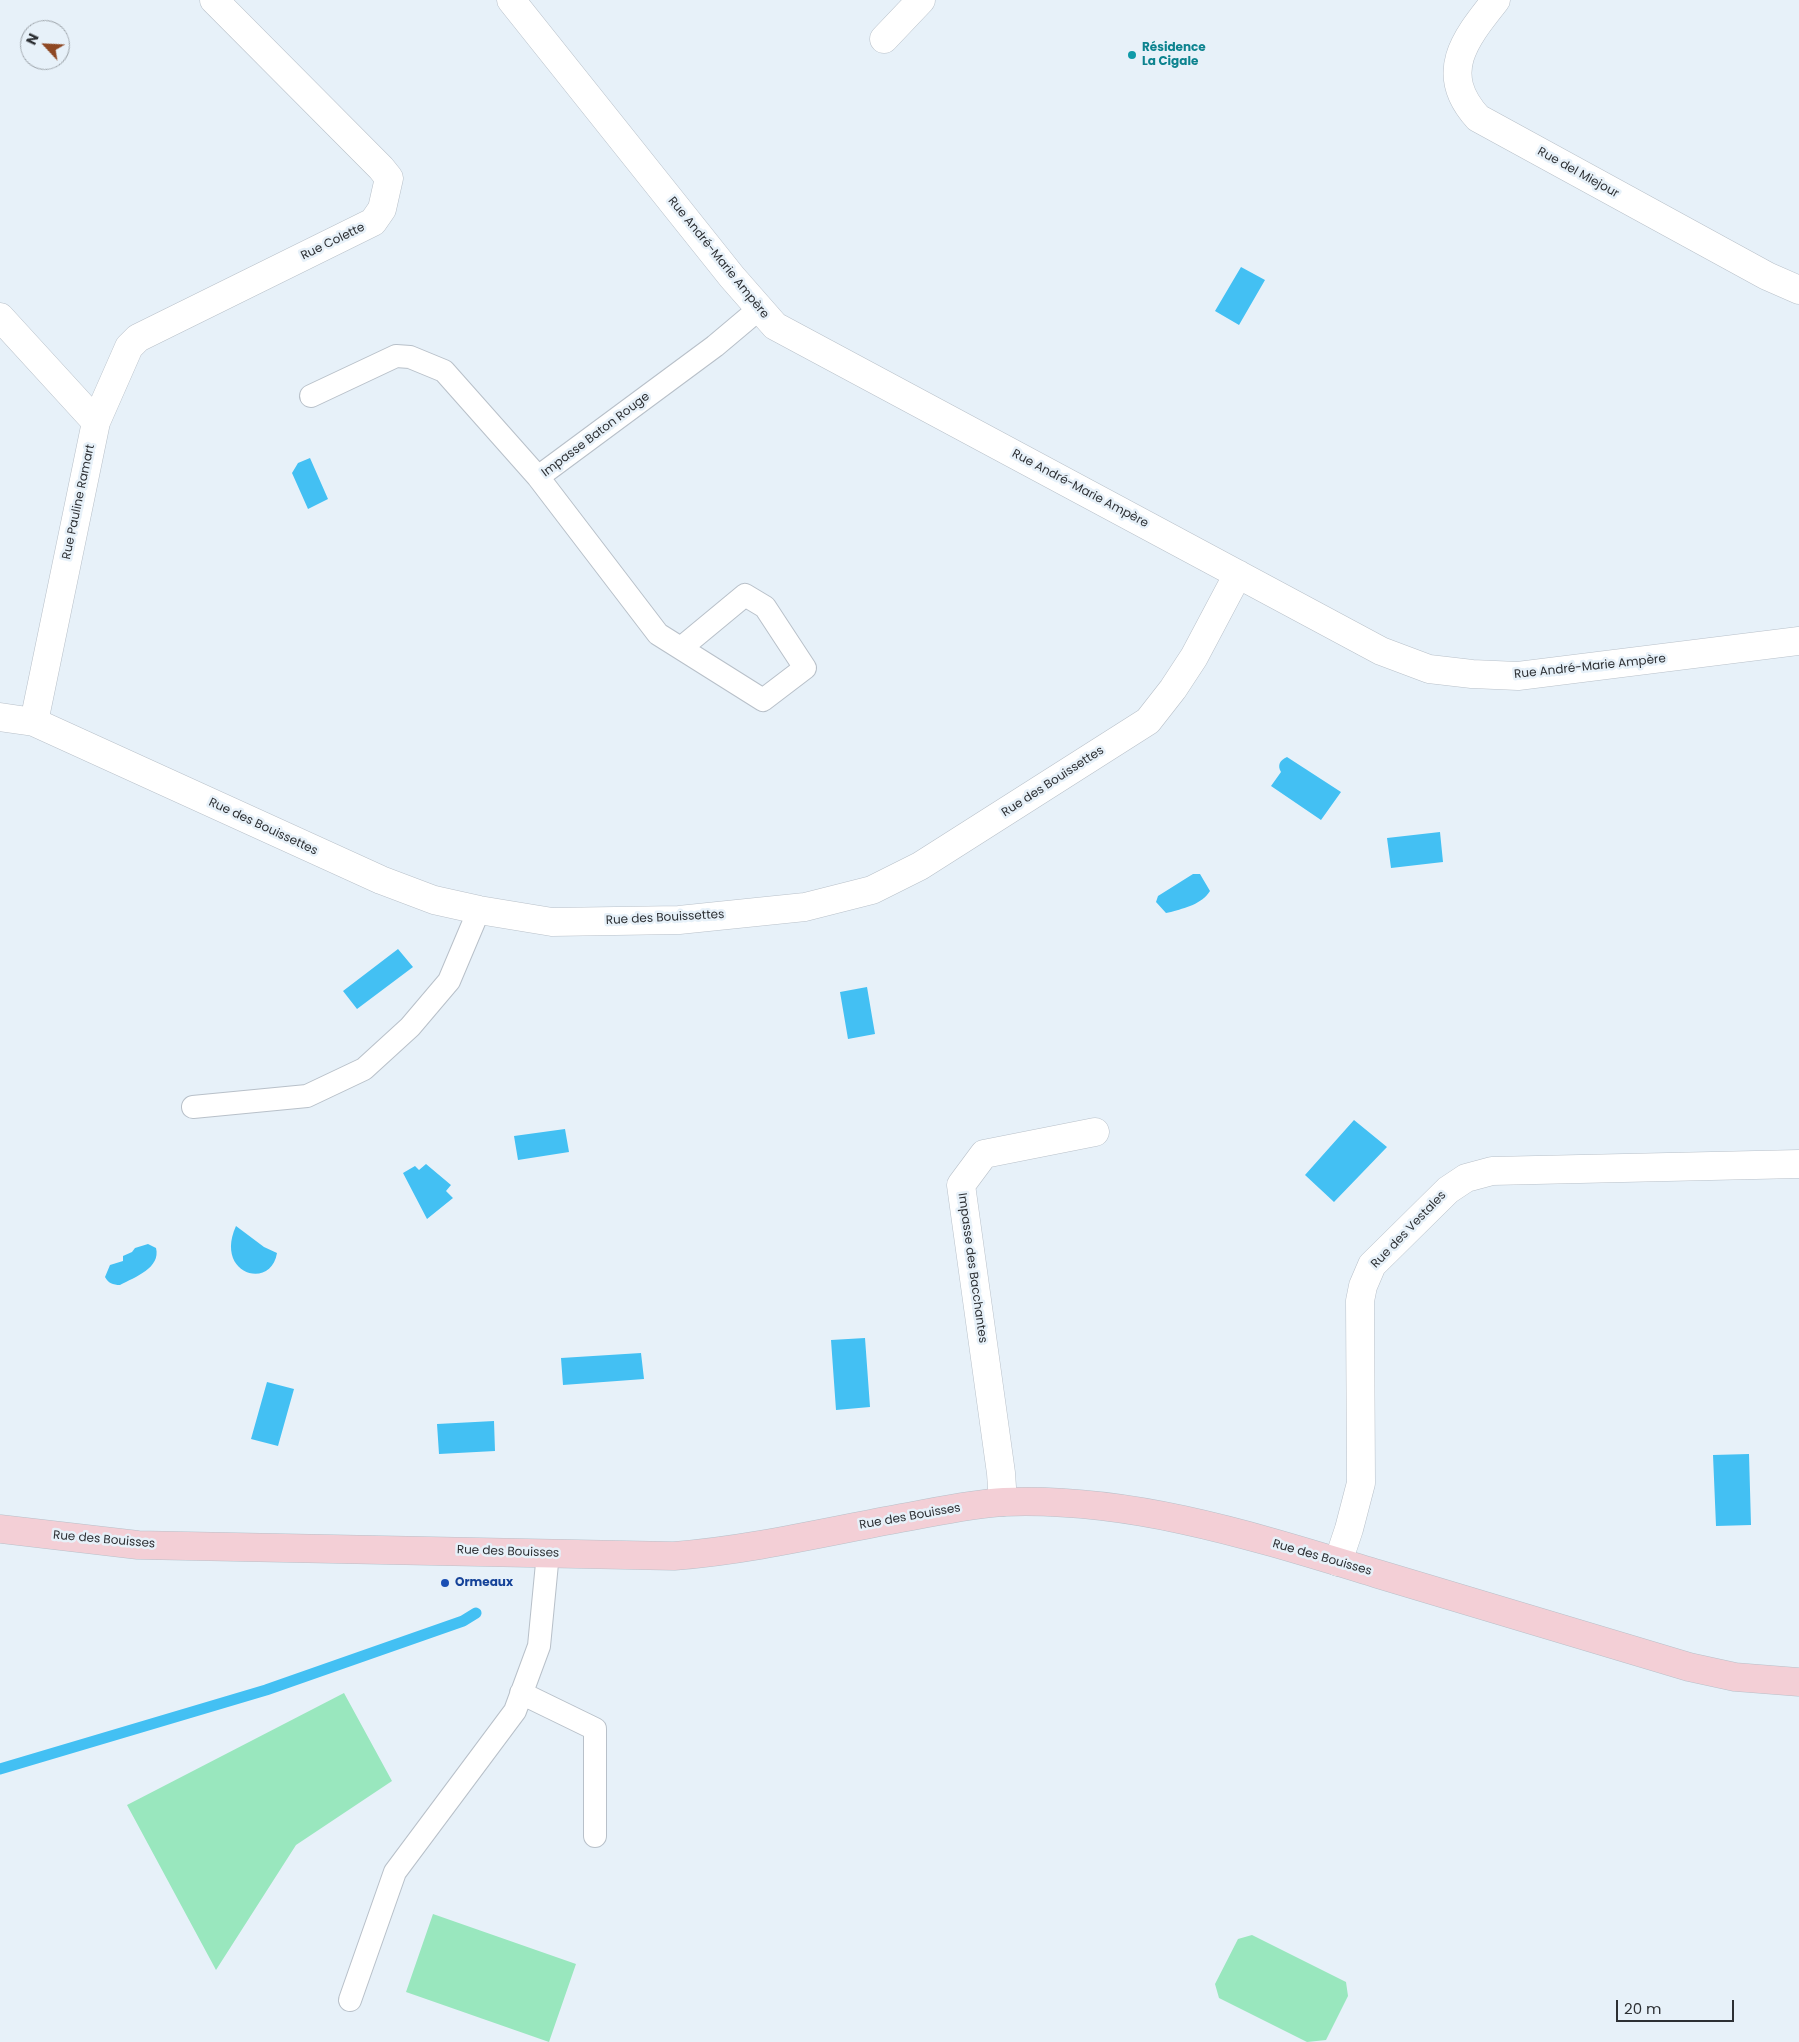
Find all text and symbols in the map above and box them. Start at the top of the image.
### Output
north arrow [20,20,70,70]
text: N [21,30,44,48]
place label: Résidence La Cigale [1142,41,1206,69]
marker: Résidence La Cigale [1126,49,1138,61]
street label: Rue del Miejour [1535,145,1621,201]
street label: Rue André-Marie Ampère [664,194,772,322]
street label: Rue Colette [299,220,367,264]
street label: Impasse Baton Rouge [539,390,653,480]
street label: Rue Pauline Ramart [60,443,98,561]
street label: Rue André-Marie Ampère [1009,447,1151,531]
street label: Rue André-Marie Ampère [1513,652,1667,682]
street label: Rue des Bouissettes [999,744,1107,820]
street label: Rue des Bouissettes [206,795,320,859]
street label: Rue des Bouissettes [605,908,725,928]
street label: Rue des Vestales [1369,1188,1449,1272]
street label: Impasse des Bacchantes [954,1192,990,1344]
street label: Rue des Bouisses [858,1501,962,1533]
street label: Rue des Bouisses [52,1528,156,1552]
street label: Rue des Bouisses [1271,1537,1373,1579]
street label: Rue des Bouisses [457,1543,559,1561]
place label: Ormeaux [455,1576,513,1590]
marker: Ormeaux [439,1577,451,1589]
scale bar [1619,1990,1736,2022]
text: 20 m [1624,1998,1662,2019]

